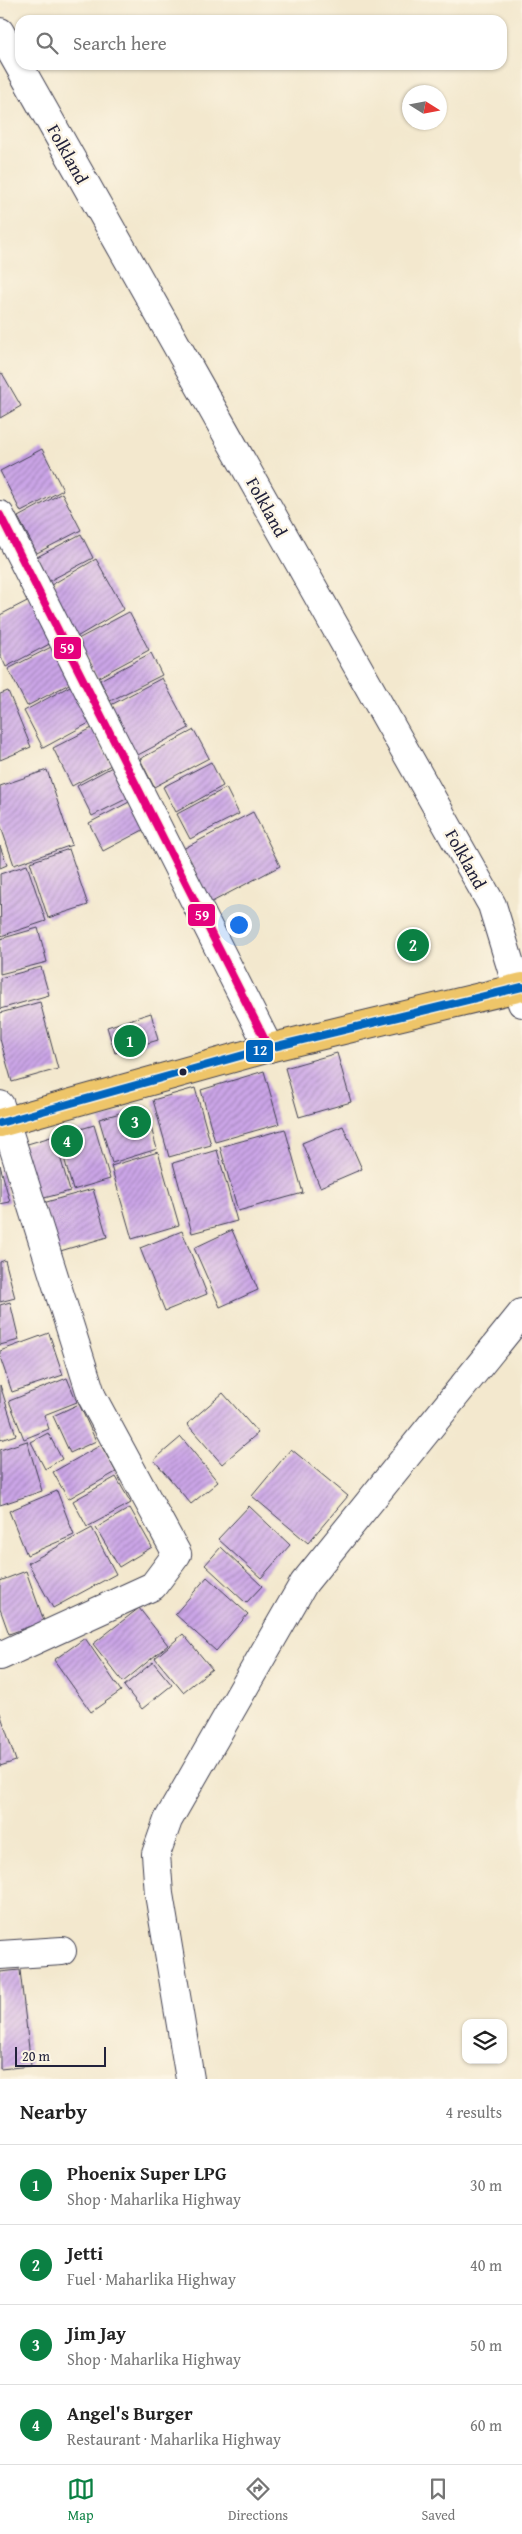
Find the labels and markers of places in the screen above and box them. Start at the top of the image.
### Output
pin: 2 [397,926,429,964]
pin: 1 [114,1022,146,1060]
unlabelled marker [178,1067,188,1077]
pin: 3 [119,1103,151,1141]
pin: 4 [51,1122,83,1160]

